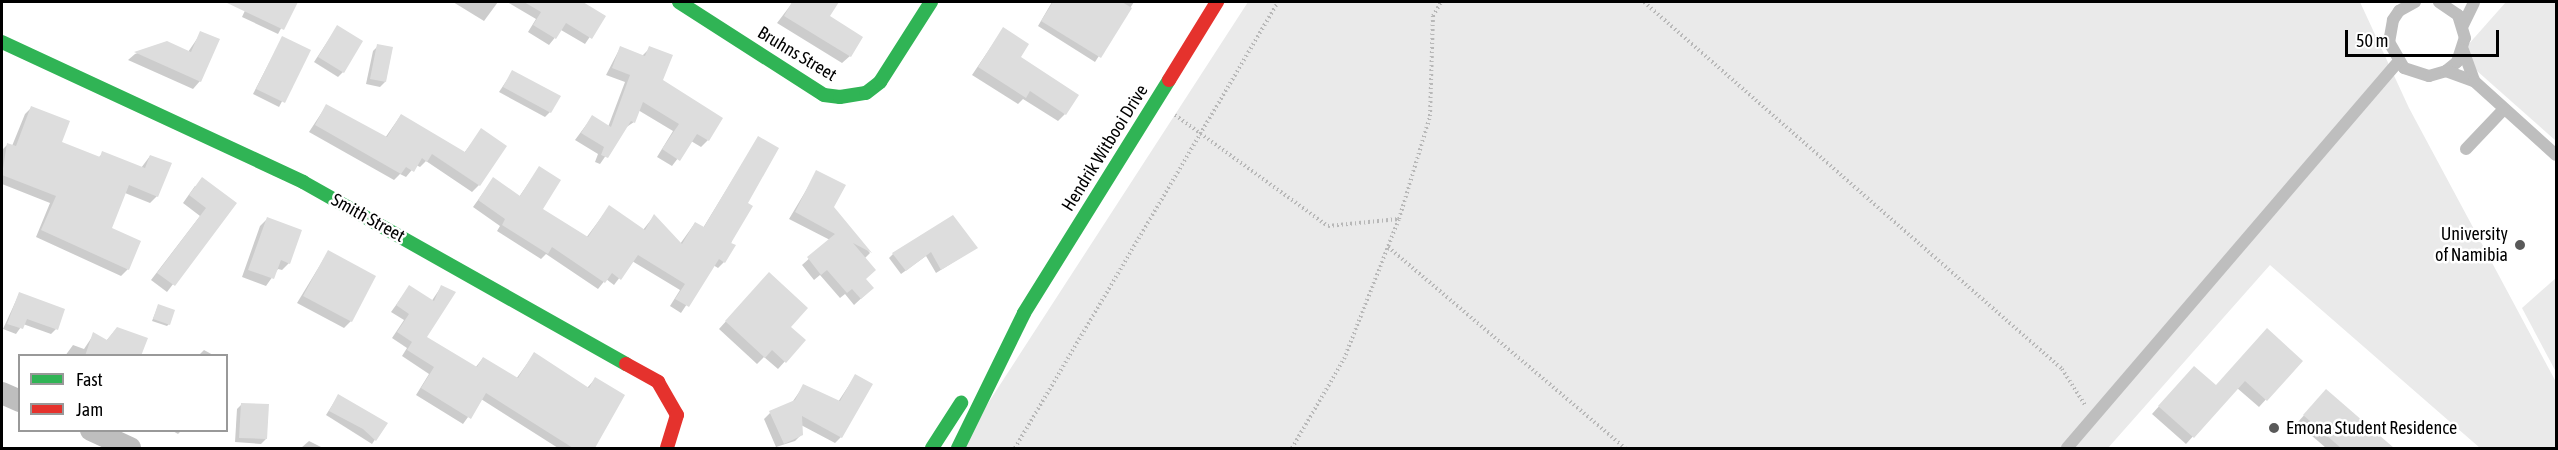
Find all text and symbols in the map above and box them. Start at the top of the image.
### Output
scale bar [2348,18,2502,56]
street label: Bruhns Street [754,22,840,86]
text: 50 m [2356,30,2388,51]
street label: Hendrik Witbooi Drive [1057,81,1153,215]
street label: Smith Street [328,189,408,247]
place label: University of Namibia [2435,224,2508,266]
marker: University of Namibia [2513,238,2527,252]
legend [18,354,228,432]
text: Fast [76,369,103,390]
text: Jam [76,399,103,420]
place label: Emona Student Residence [2286,417,2457,439]
marker: Emona Student Residence [2267,421,2281,435]

